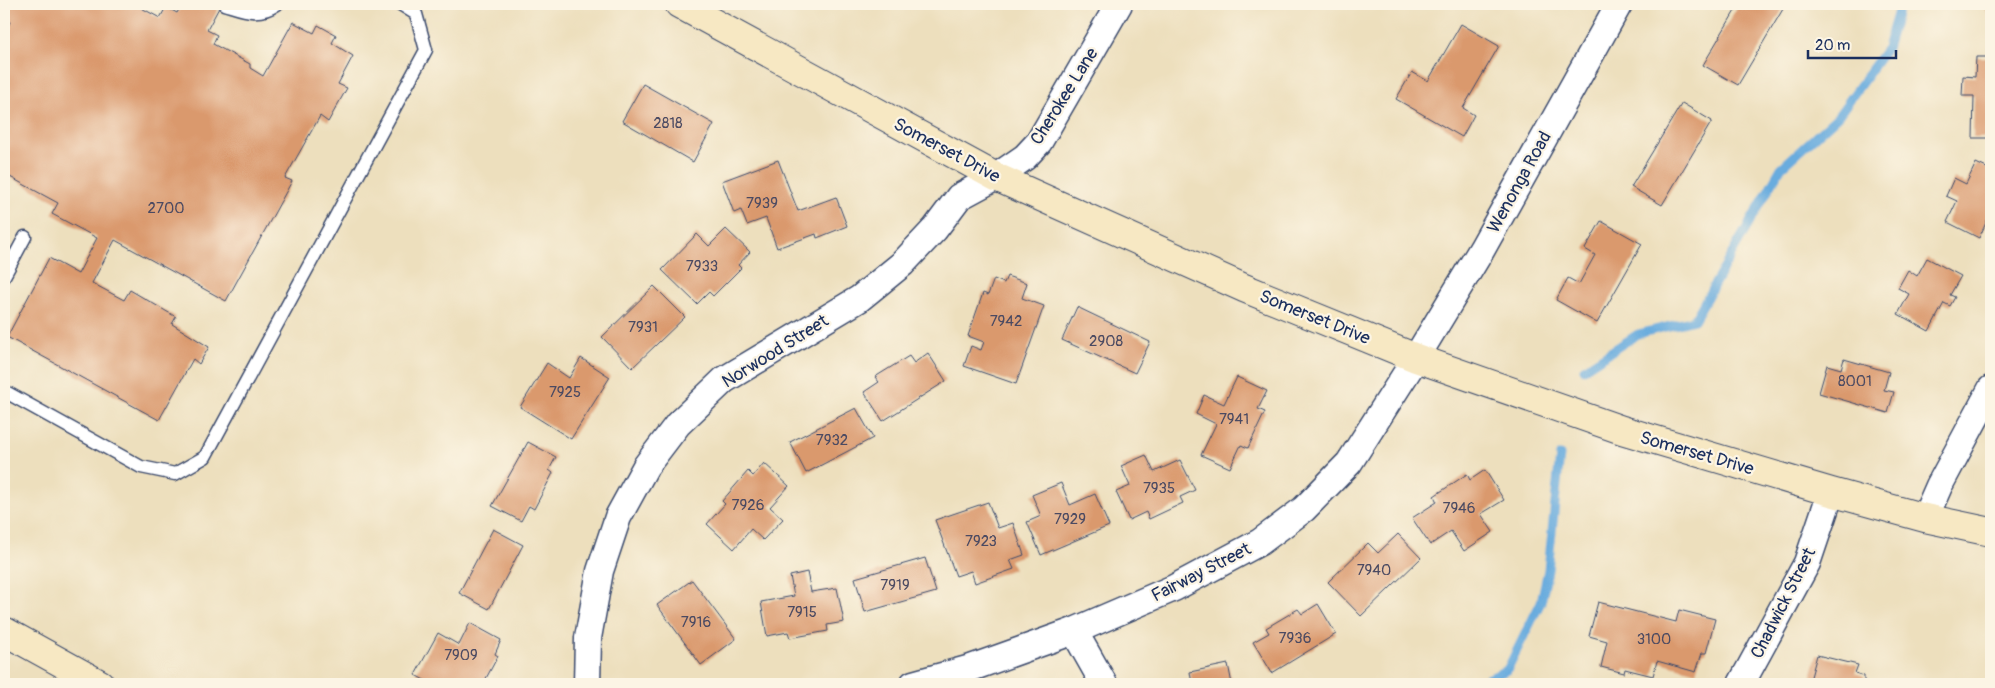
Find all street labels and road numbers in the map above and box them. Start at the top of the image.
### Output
street label: Cherokee Lane [1025,43,1103,149]
street label: Somerset Drive [890,113,1004,188]
street label: Wenonga Road [1482,127,1557,237]
street label: Somerset Drive [1256,285,1374,350]
street label: Norwood Street [718,309,833,393]
street label: Somerset Drive [1637,426,1757,481]
street label: Fairway Street [1148,537,1256,607]
street label: Chadwick Street [1746,543,1822,663]

